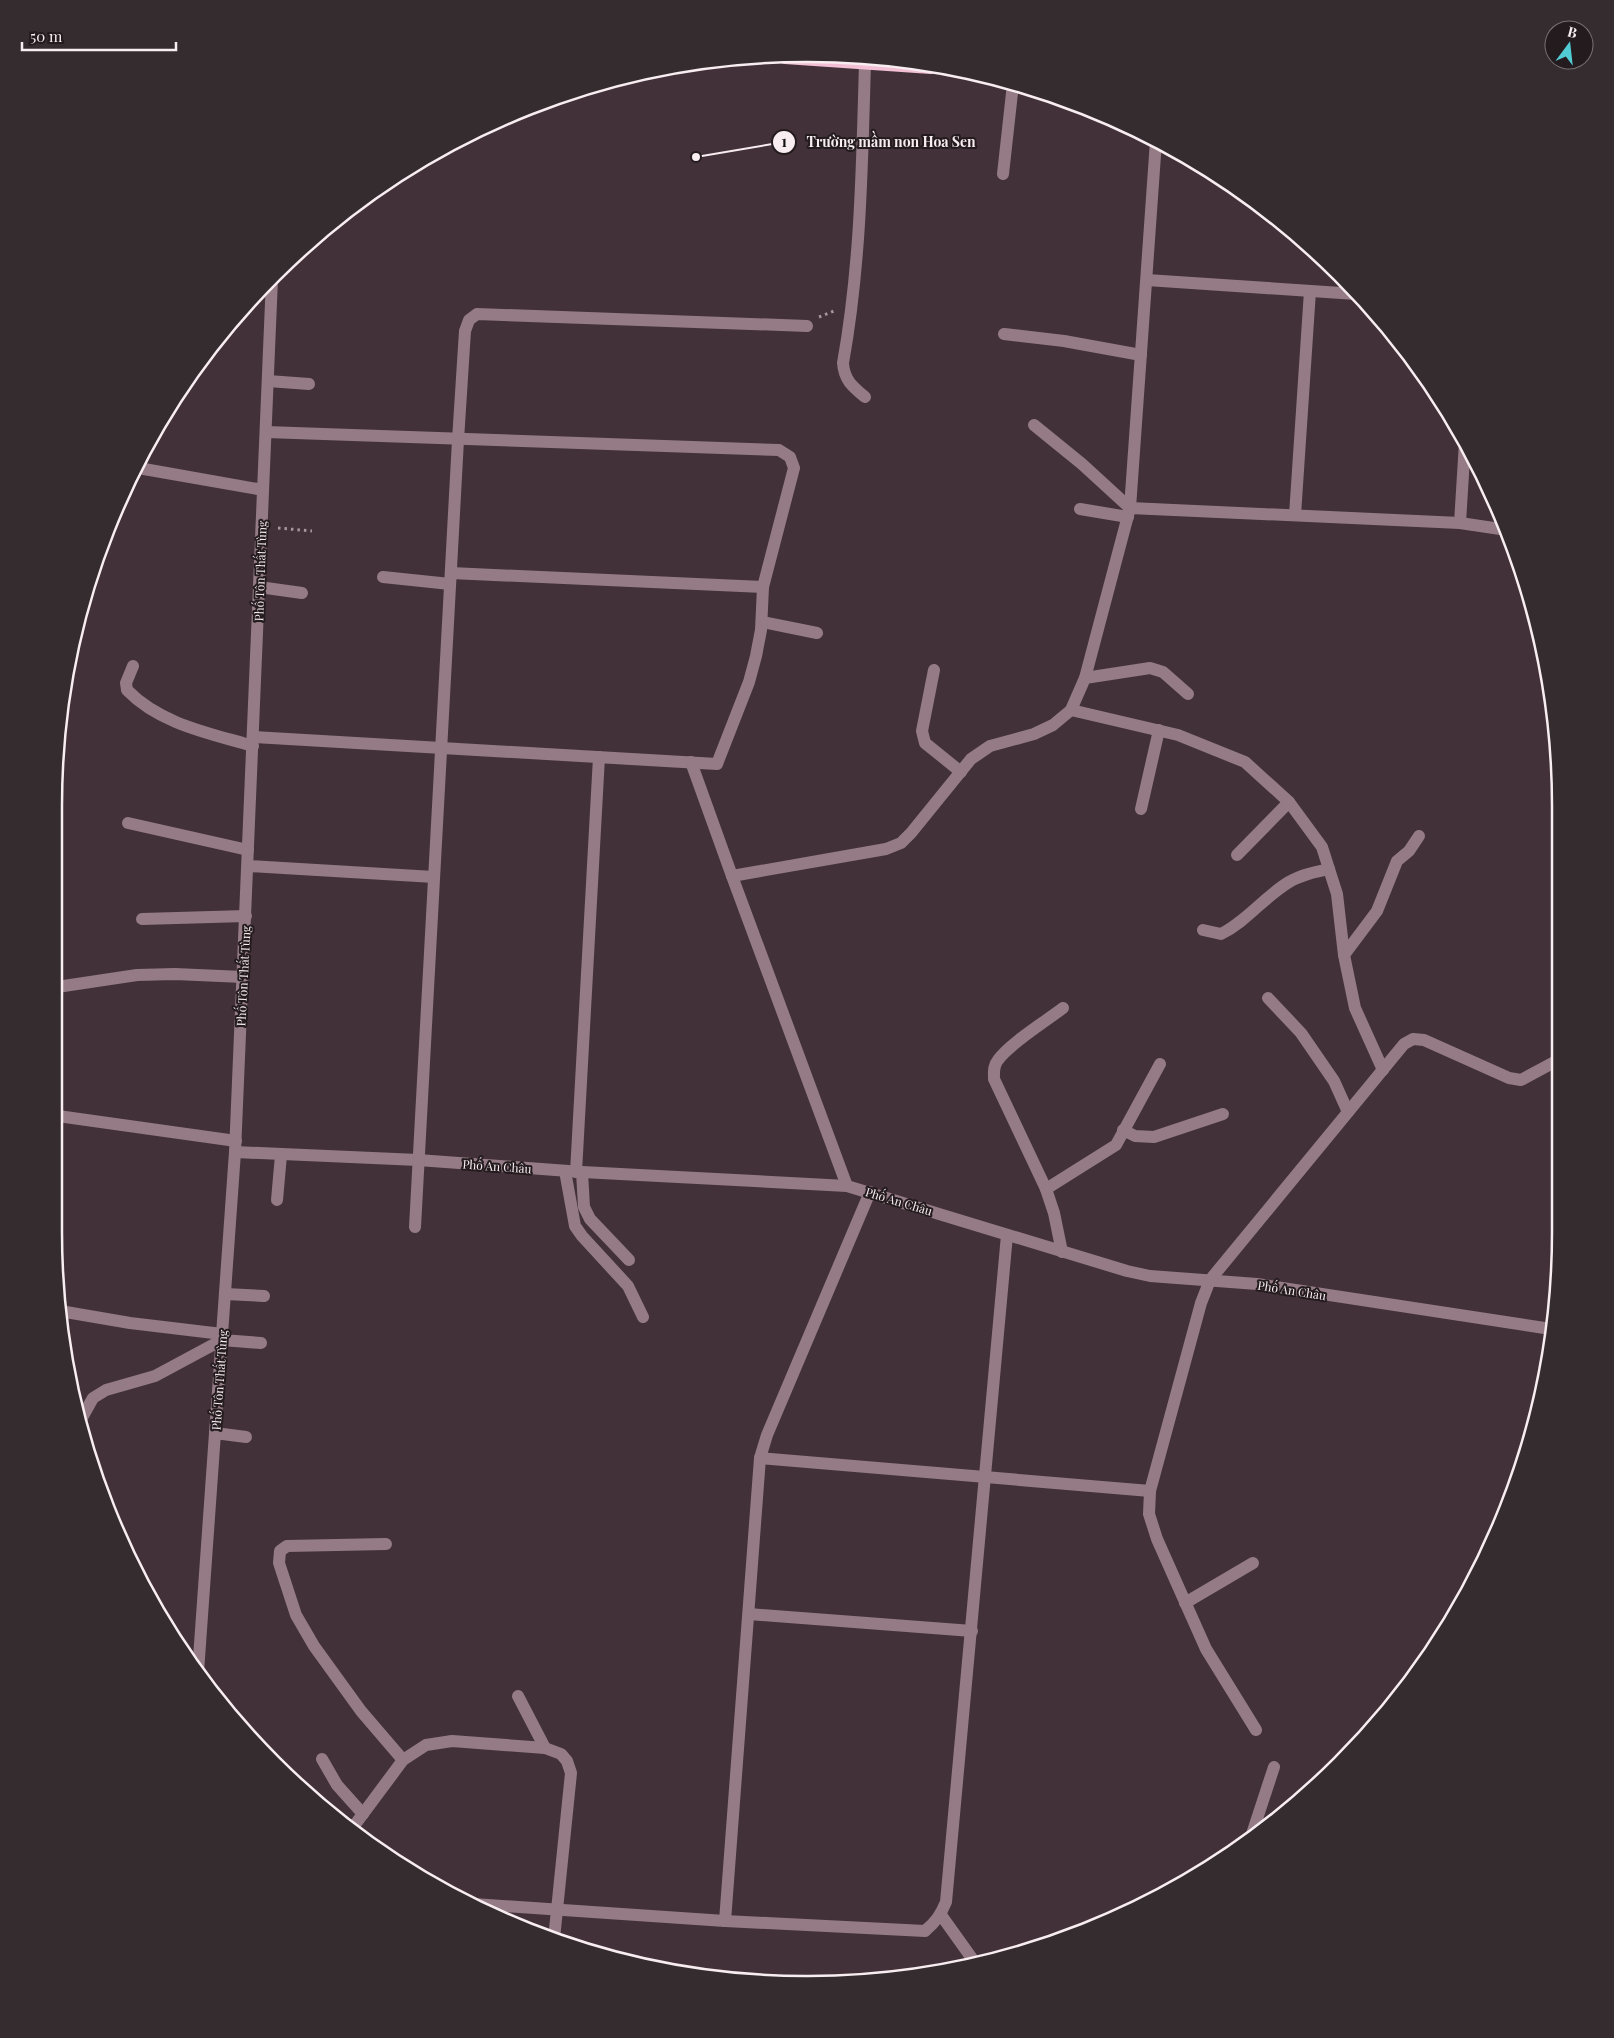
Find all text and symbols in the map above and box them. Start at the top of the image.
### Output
scale bar [22,20,176,52]
north arrow [1544,20,1594,70]
text: B [1565,22,1580,42]
text: 50 m [30,26,63,46]
callout: Trường mầm non Hoa Sen [772,127,986,156]
text: Trường mầm non Hoa Sen [806,130,976,151]
text: 1 [781,131,787,151]
street label: Phố Tôn Thất Tùng [250,520,270,622]
street label: Phố Tôn Thất Tùng [232,925,254,1027]
street label: Phố An Châu [462,1156,532,1176]
street label: Phố An Châu [864,1183,934,1219]
street label: Phố An Châu [1257,1277,1327,1303]
street label: Phố Tôn Thất Tùng [208,1329,231,1431]

